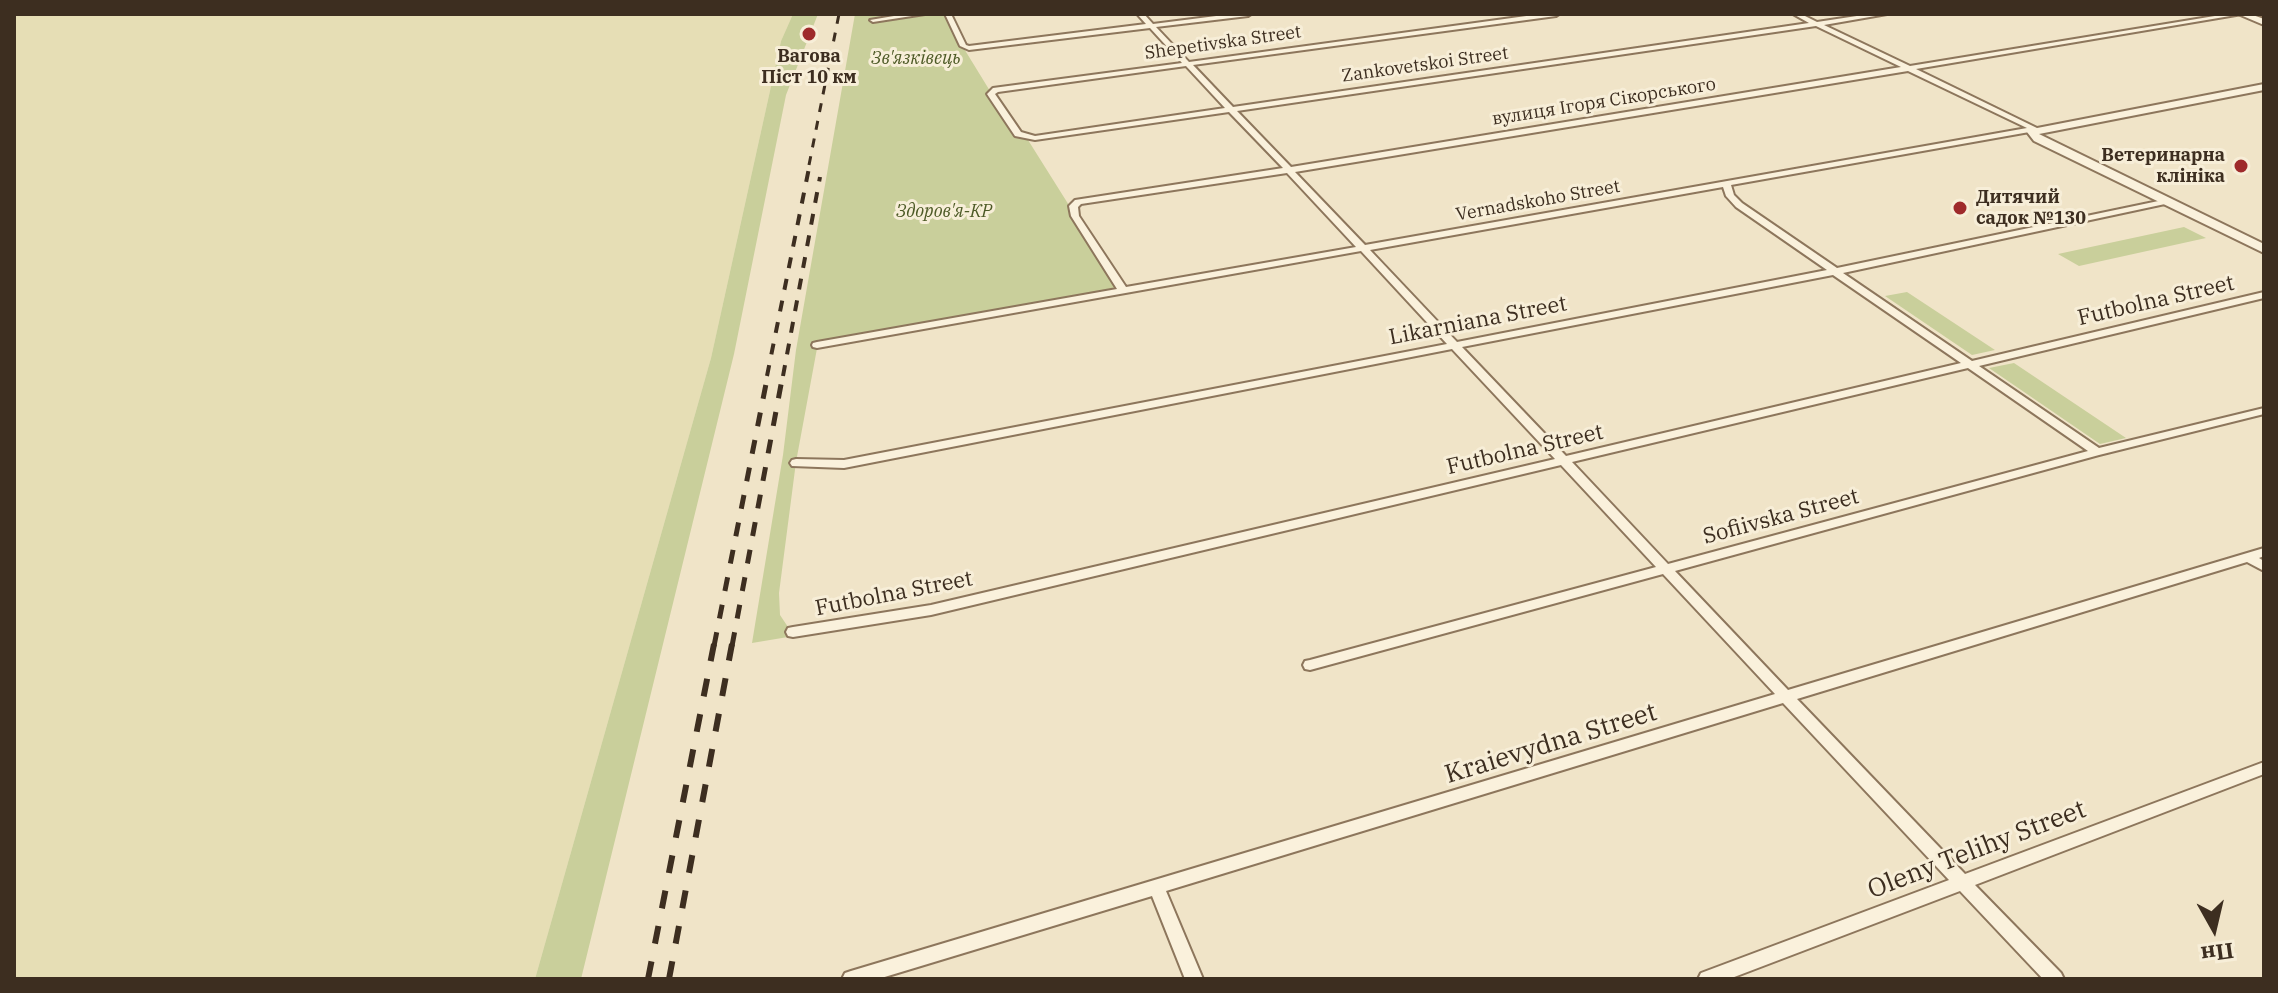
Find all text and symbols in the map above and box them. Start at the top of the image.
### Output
street label: Shepetivska Street [1143,21,1303,65]
marker: Вагова Піст 10 км [800,25,818,43]
street label: Zankovetskoi Street [1340,43,1510,87]
place label: Вагова Піст 10 км [761,46,857,88]
park label: Зв'язківець [871,48,961,70]
street label: вулиця Ігоря Сікорського [1491,74,1717,130]
place label: Ветеринарна клініка [2101,145,2225,188]
marker: Ветеринарна клініка [2232,157,2250,175]
street label: Vernadskoho Street [1454,176,1622,226]
place label: Дитячий садок №130 [1976,187,2086,230]
marker: Дитячий садок №130 [1951,199,1969,217]
park label: Здоров'я-КР [896,201,992,223]
street label: Futbolna Street [2075,270,2237,332]
street label: Likarniana Street [1387,291,1569,351]
street label: Futbolna Street [1444,419,1606,481]
street label: Sofiivska Street [1700,484,1862,550]
street label: Futbolna Street [813,566,975,622]
street label: Kraievydna Street [1441,697,1661,791]
street label: Oleny Telihy Street [1864,794,2090,906]
north arrow [2174,889,2254,969]
text: Пн [2199,937,2236,970]

